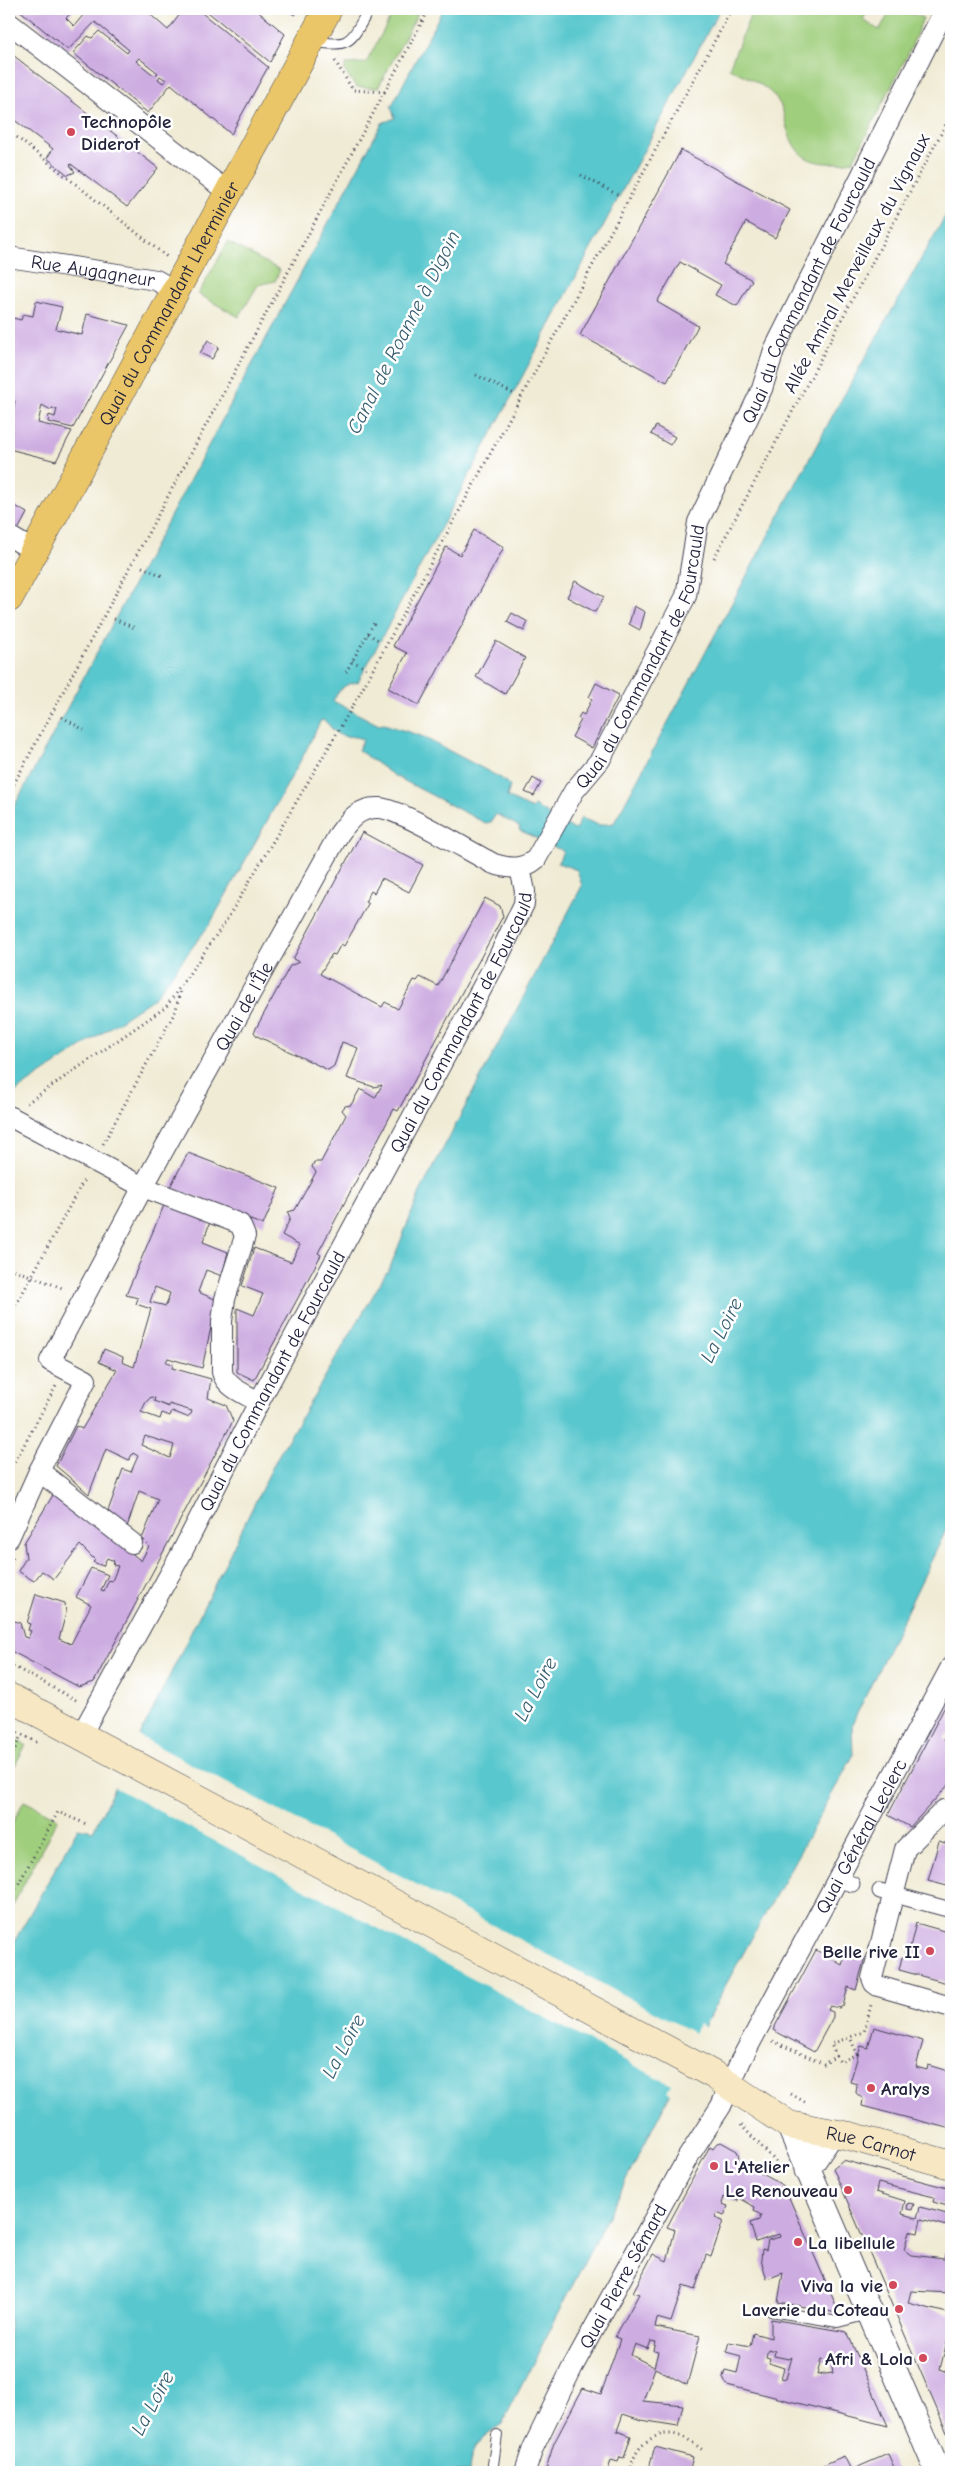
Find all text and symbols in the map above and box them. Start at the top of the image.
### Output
place label: Technopôle Diderot [81,111,171,155]
marker: Technopôle Diderot [65,126,77,138]
street label: Allée Amiral Merveilleux du Vignaux [779,129,935,397]
street label: Quai du Commandant de Fourcauld [737,154,881,427]
street label: Quai du Commandant Lherminier [94,178,245,430]
water label: Canal de Roanne à Digoin [342,227,465,438]
street label: Rue Augagneur [29,251,157,292]
street label: Quai du Commandant de Fourcauld [571,523,709,794]
street label: Quai du Commandant de Fourcauld [385,892,537,1157]
street label: Quai de l'Île [211,958,278,1055]
street label: Quai du Commandant de Fourcauld [195,1248,350,1515]
water label: La Loire [695,1294,747,1366]
water label: La Loire [509,1653,562,1725]
street label: Quai Général Leclerc [811,1755,912,1918]
place label: Belle rive II [822,1941,920,1963]
marker: Belle rive II [924,1945,936,1957]
water label: La Loire [317,2010,370,2082]
place label: Aralys [881,2078,930,2100]
marker: Aralys [865,2082,877,2094]
street label: Rue Carnot [824,2122,919,2166]
place label: L'Atelier [724,2156,790,2178]
marker: L'Atelier [708,2160,720,2172]
place label: Le Renouveau [725,2180,838,2202]
marker: Le Renouveau [842,2184,854,2196]
street label: Quai Pierre Sémard [575,2201,672,2353]
place label: La libellule [808,2232,895,2254]
marker: La libellule [792,2236,804,2248]
place label: Viva la vie [801,2275,883,2297]
marker: Viva la vie [887,2279,899,2291]
place label: Laverie du Coteau [742,2299,889,2321]
marker: Laverie du Coteau [893,2303,905,2315]
place label: Afri & Lola [825,2348,913,2370]
marker: Afri & Lola [917,2352,929,2364]
water label: La Loire [126,2367,179,2439]

